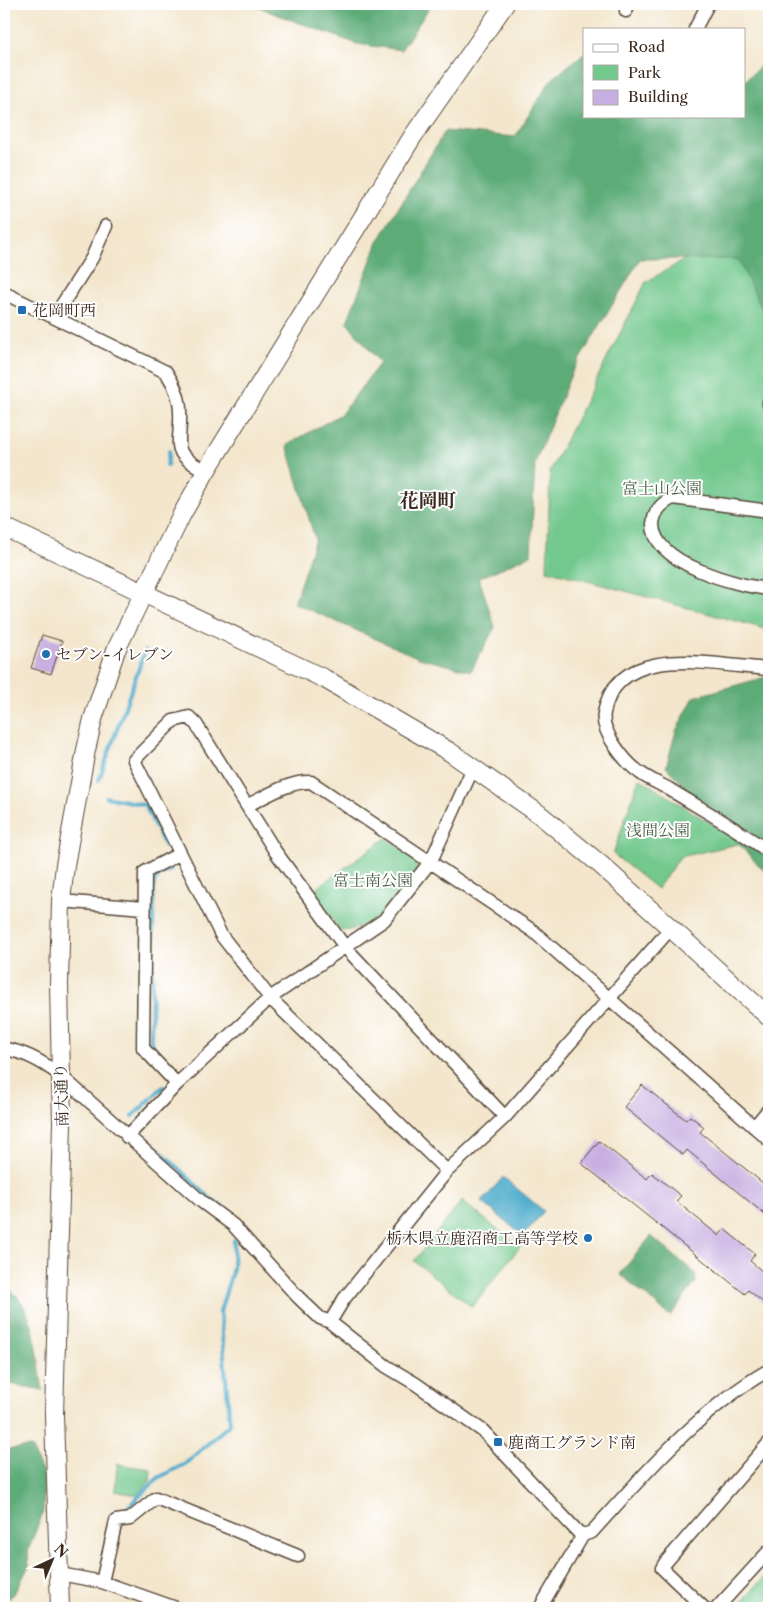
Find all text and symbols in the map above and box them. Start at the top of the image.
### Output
legend [583,28,746,118]
text: Road [628,37,665,56]
text: Park [628,63,662,82]
text: Building [628,87,688,106]
place label: 花岡町西 [32,300,96,320]
marker: 花岡町西 [16,304,28,316]
park label: 富士山公園 [622,478,702,498]
district label: 花岡町 [399,489,457,512]
place label: セブン-イレブン [56,644,174,664]
marker: セブン-イレブン [40,648,52,660]
park label: 浅間公園 [626,820,690,840]
park label: 富士南公園 [333,870,413,890]
street label: 南大通り [50,1063,72,1127]
place label: 栃木県立鹿沼商工高等学校 [386,1228,578,1248]
marker: 栃木県立鹿沼商工高等学校 [582,1232,594,1244]
place label: 鹿商工グランド南 [508,1432,636,1452]
marker: 鹿商工グランド南 [492,1436,504,1448]
north arrow [28,1534,78,1584]
text: N [50,1540,72,1561]

